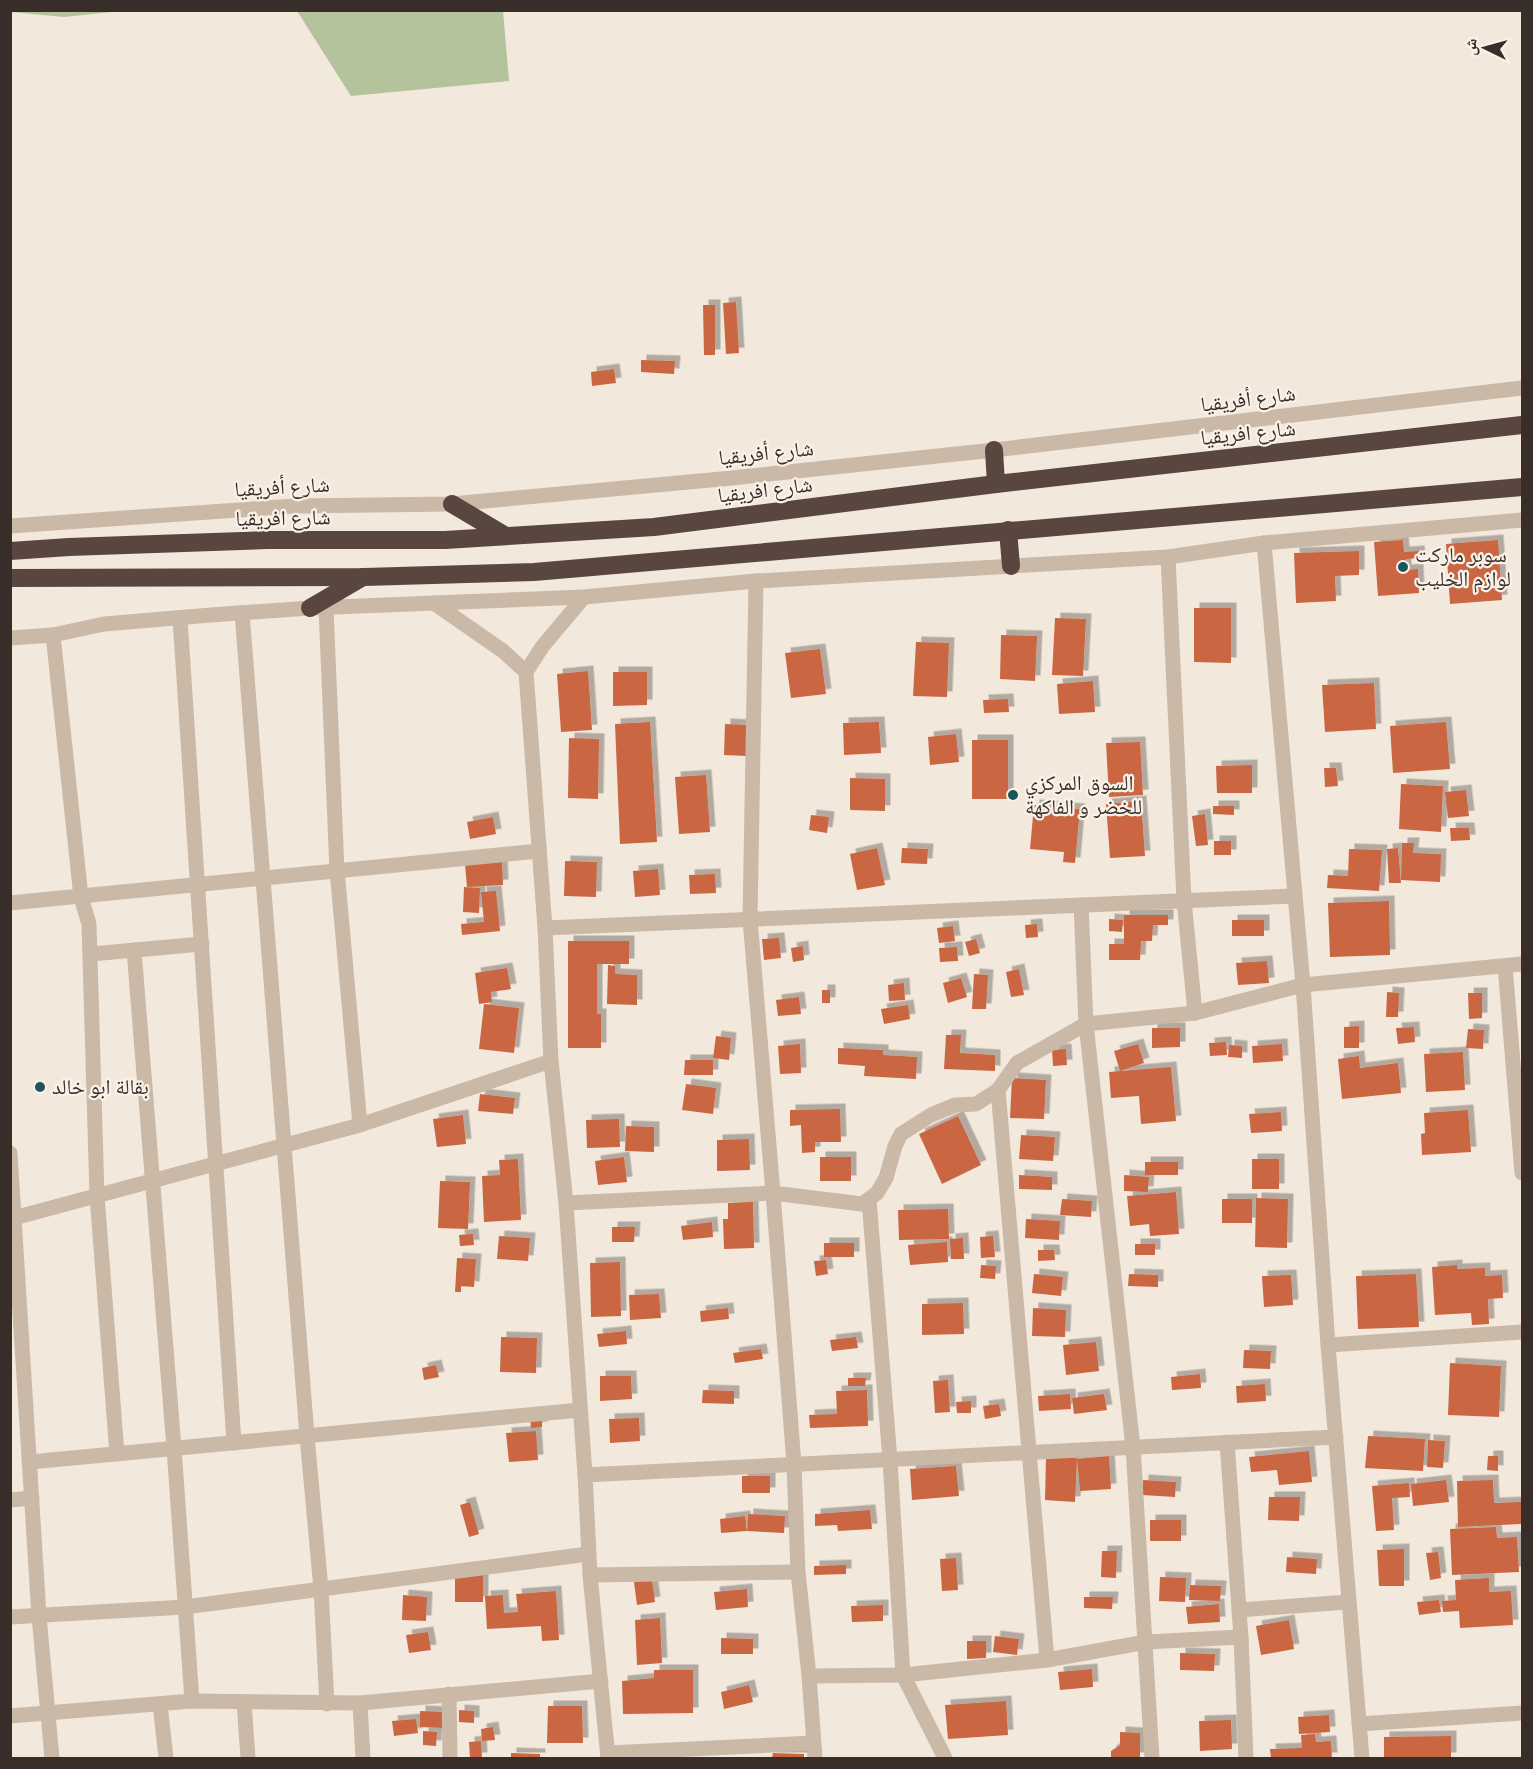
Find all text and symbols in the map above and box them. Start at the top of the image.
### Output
north arrow [1455,18,1515,78]
text: ش [1460,37,1481,56]
street label: شارع أفريقيا [1199,380,1297,418]
street label: شارع افريقيا [1199,415,1297,451]
street label: شارع أفريقيا [717,435,815,471]
street label: شارع افريقيا [716,471,814,509]
street label: شارع أفريقيا [234,472,330,502]
street label: شارع افريقيا [235,504,331,532]
place label: سوبر ماركت لوازم الخليب [1415,542,1511,593]
marker: سوبر ماركت لوازم الخليب [1396,560,1410,574]
place label: السوق المركزي للخضر و الفاكهة [1025,770,1142,820]
marker: السوق المركزي للخضر و الفاكهة [1006,788,1020,802]
place label: بقالة ابو خالد [52,1074,149,1100]
marker: بقالة ابو خالد [33,1080,47,1094]

